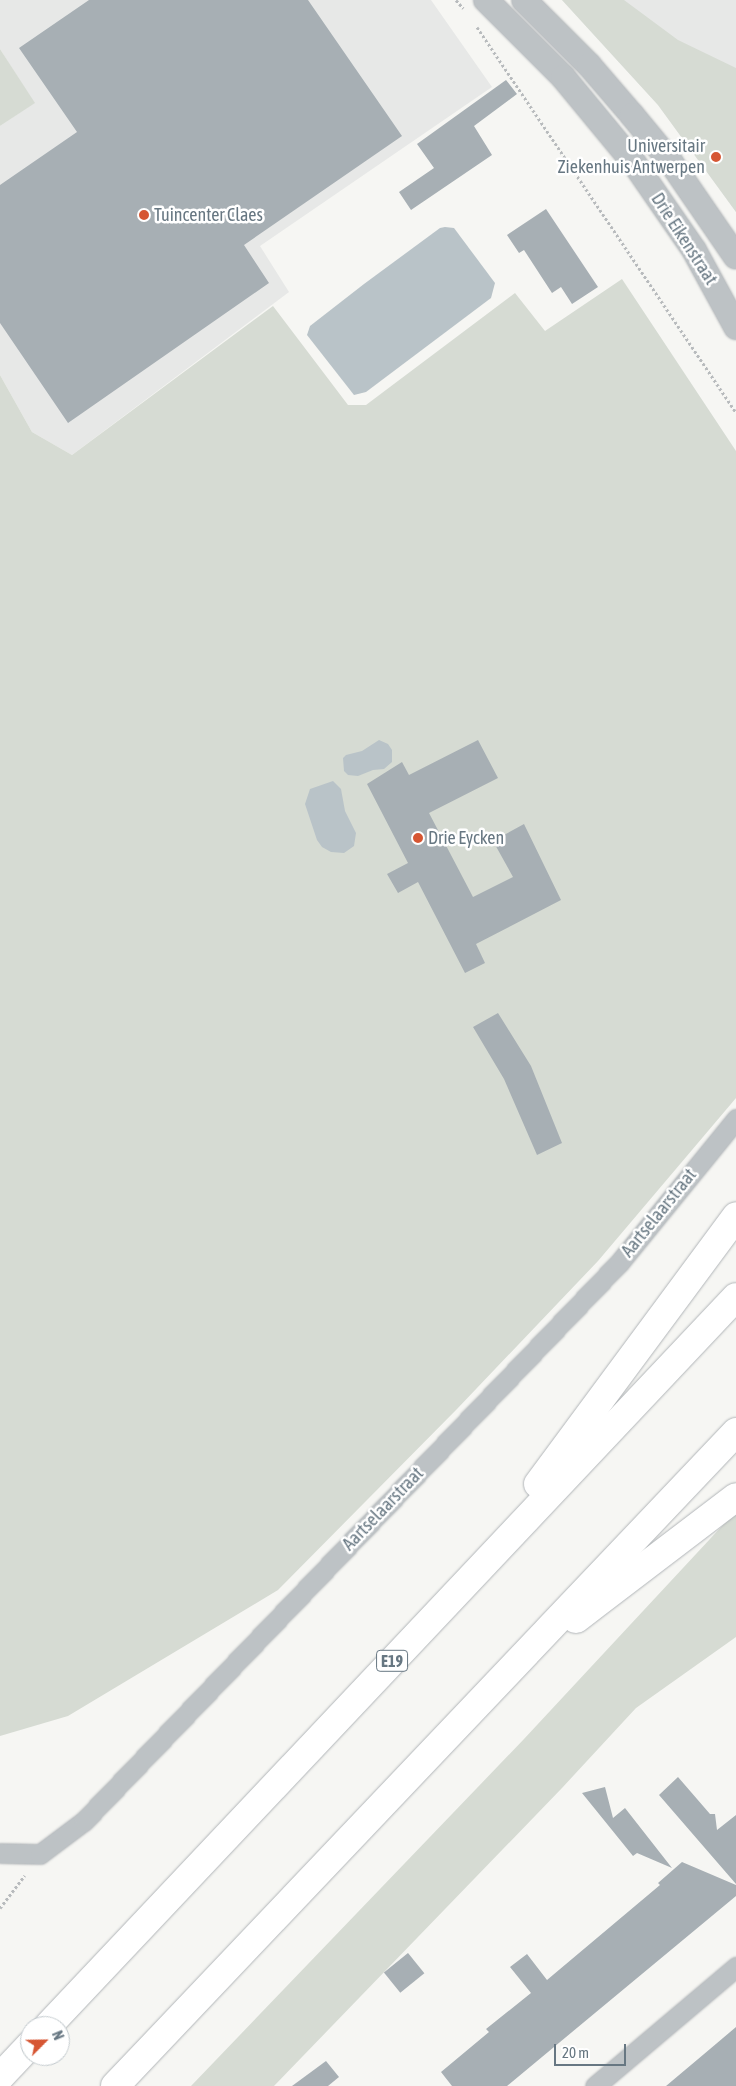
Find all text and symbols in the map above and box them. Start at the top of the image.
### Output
place label: Universitair Ziekenhuis Antwerpen [558,136,705,178]
marker: Universitair Ziekenhuis Antwerpen [709,150,723,164]
street label: Drie Eikenstraat [646,189,722,289]
place label: Tuincenter Claes [154,204,263,226]
marker: Tuincenter Claes [138,209,150,221]
place label: Drie Eycken [428,827,504,849]
marker: Drie Eycken [412,832,424,844]
street label: Aartselaarstraat [617,1165,701,1261]
street label: Aartselaarstraat [338,1463,428,1555]
road number: E19 [376,1648,408,1674]
north arrow [20,2016,70,2066]
text: N [49,2029,67,2042]
scale bar [556,2034,628,2066]
text: 20 m [562,2044,589,2061]

